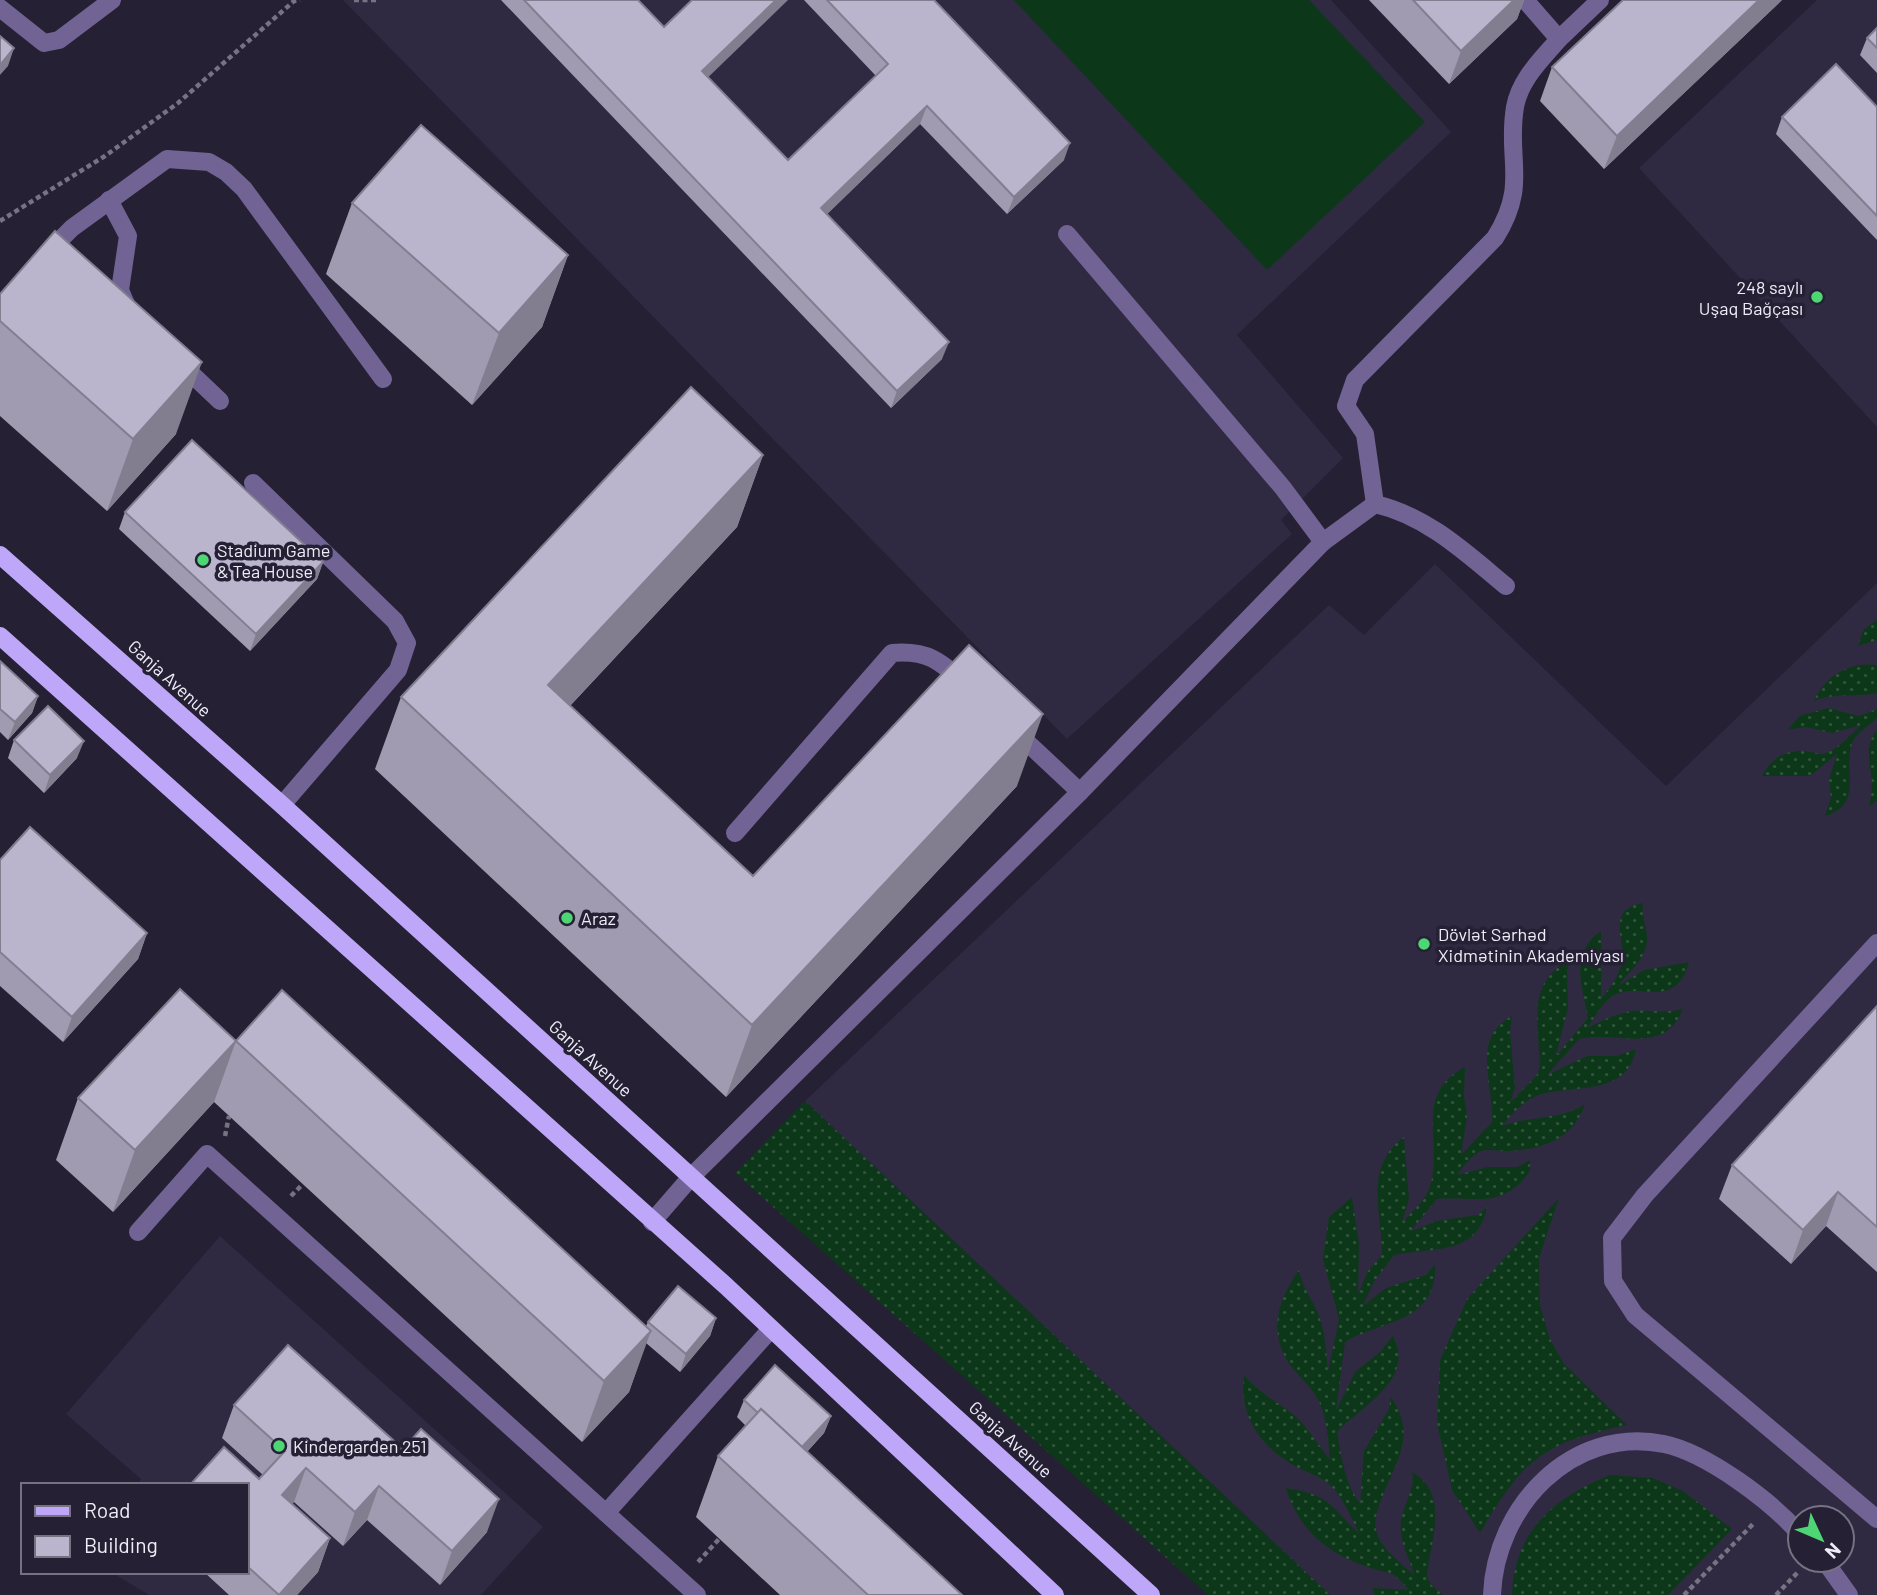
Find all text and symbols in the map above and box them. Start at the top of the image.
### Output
place label: 248 saylı Uşaq Bağçası [1699,276,1803,319]
marker: 248 saylı Uşaq Bağçası [1809,289,1825,305]
place label: Stadium Game & Tea House [217,539,330,582]
marker: Stadium Game & Tea House [195,552,211,568]
street label: Ganja Avenue [124,635,216,721]
place label: Araz [581,907,616,929]
marker: Araz [559,910,575,926]
place label: Dövlət Sərhəd Xidmətinin Akademiyası [1438,923,1624,966]
marker: Dövlət Sərhəd Xidmətinin Akademiyası [1416,936,1432,952]
street label: Ganja Avenue [545,1015,637,1101]
street label: Ganja Avenue [965,1396,1057,1482]
place label: Kindergarden 251 [293,1435,427,1457]
marker: Kindergarden 251 [271,1438,287,1454]
legend [21,1483,248,1574]
text: Road [84,1497,130,1522]
north arrow [1786,1504,1856,1574]
text: Building [84,1532,158,1557]
text: N [1821,1539,1846,1564]

